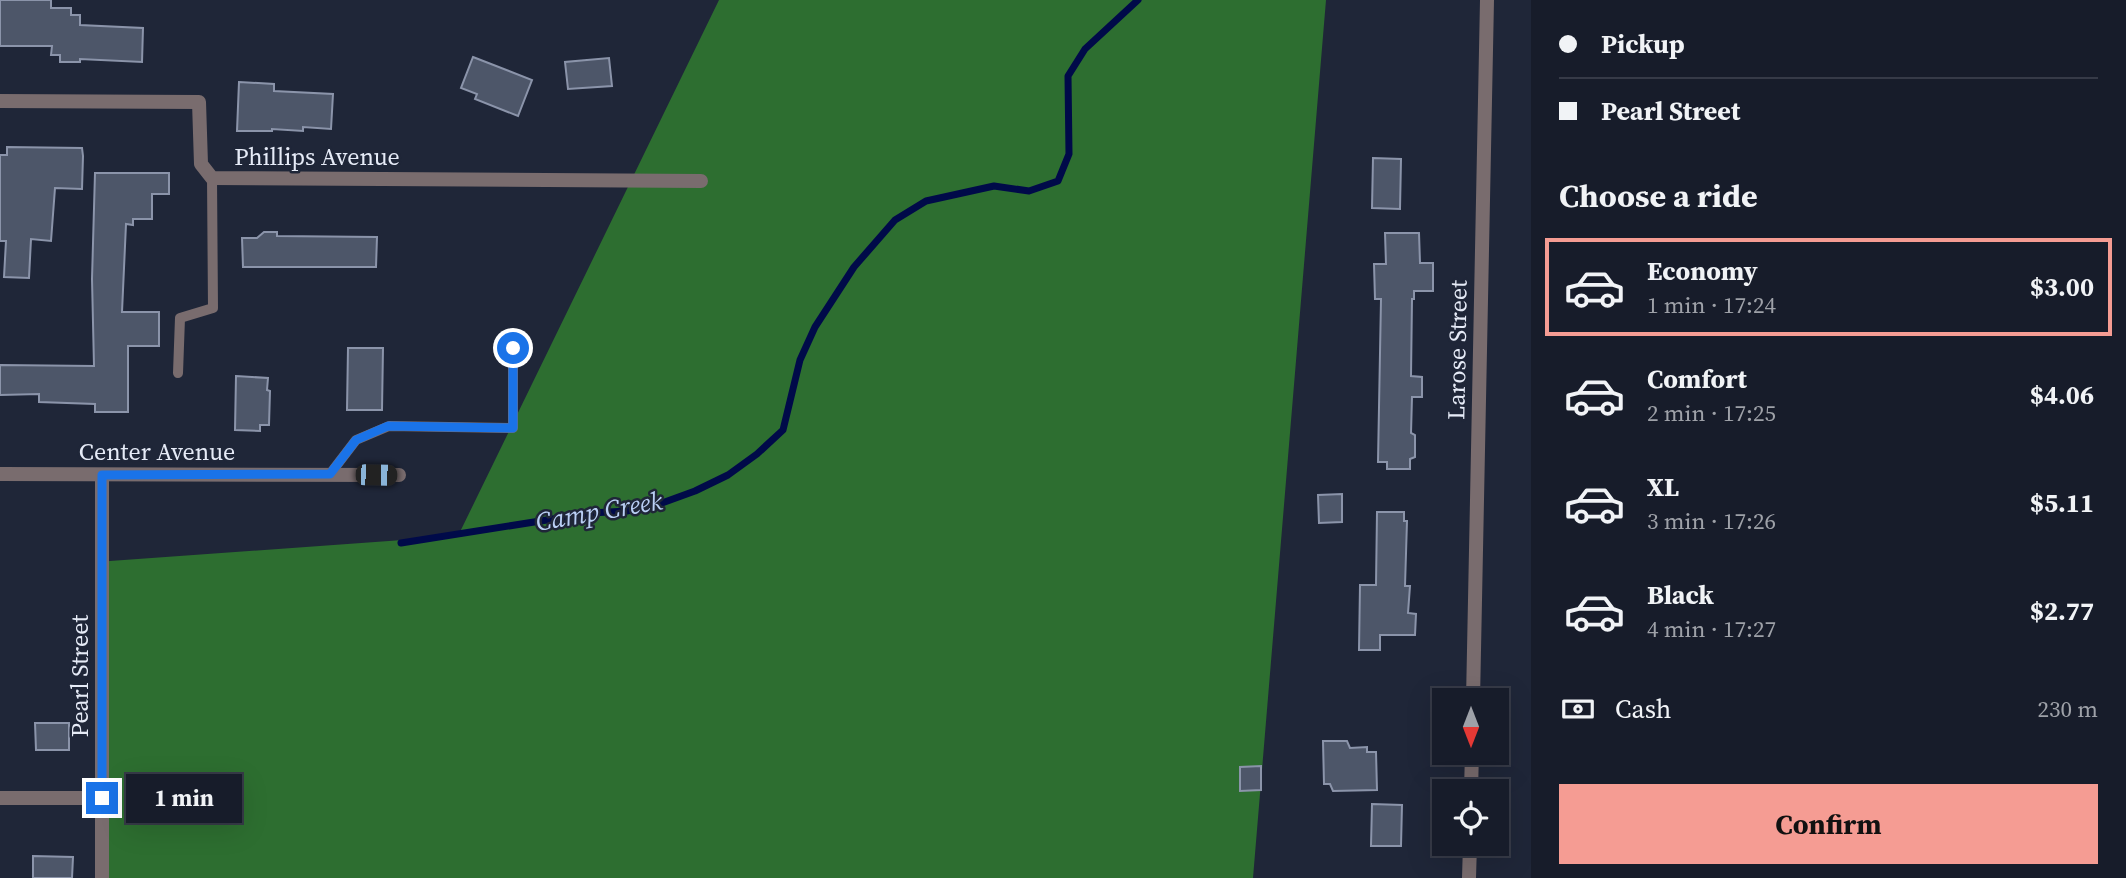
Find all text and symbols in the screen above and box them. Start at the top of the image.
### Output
text: Pickup [1601,26,1685,62]
text: Pearl Street [1601,93,1740,129]
street label: Phillips Avenue [234,140,400,173]
text: Choose a ride [1559,174,1758,218]
text: Economy [1647,253,1758,289]
icon: car [1563,256,1626,319]
text: $3.00 [2030,269,2094,305]
street label: Larose Street [1439,280,1475,420]
text: 1 min · 17:24 [1647,289,1776,321]
route start [497,332,529,364]
text: Comfort [1647,361,1747,397]
icon: car [1563,364,1626,427]
text: $4.06 [2030,377,2094,413]
text: 2 min · 17:25 [1647,397,1776,429]
street label: Center Avenue [79,435,235,468]
car [355,464,398,486]
text: XL [1647,469,1679,505]
icon: car [1563,472,1626,535]
water label: Camp Creek [533,482,666,540]
text: $5.11 [2030,485,2094,521]
text: 3 min · 17:26 [1647,505,1776,537]
text: Black [1647,577,1714,613]
icon: car [1563,580,1626,643]
text: $2.77 [2030,593,2094,629]
text: 4 min · 17:27 [1647,613,1776,645]
street label: Pearl Street [63,615,96,737]
north arrow [1432,688,1508,765]
map controls [1432,688,1509,856]
icon: cash [1559,690,1597,728]
text: Cash [1615,691,1671,727]
text: 230 m [2037,693,2098,725]
callout: 1 min [126,774,242,822]
button: locate [1432,779,1509,856]
route end [86,782,118,814]
text: 1 min [154,782,214,814]
button: Confirm [1559,784,2098,864]

